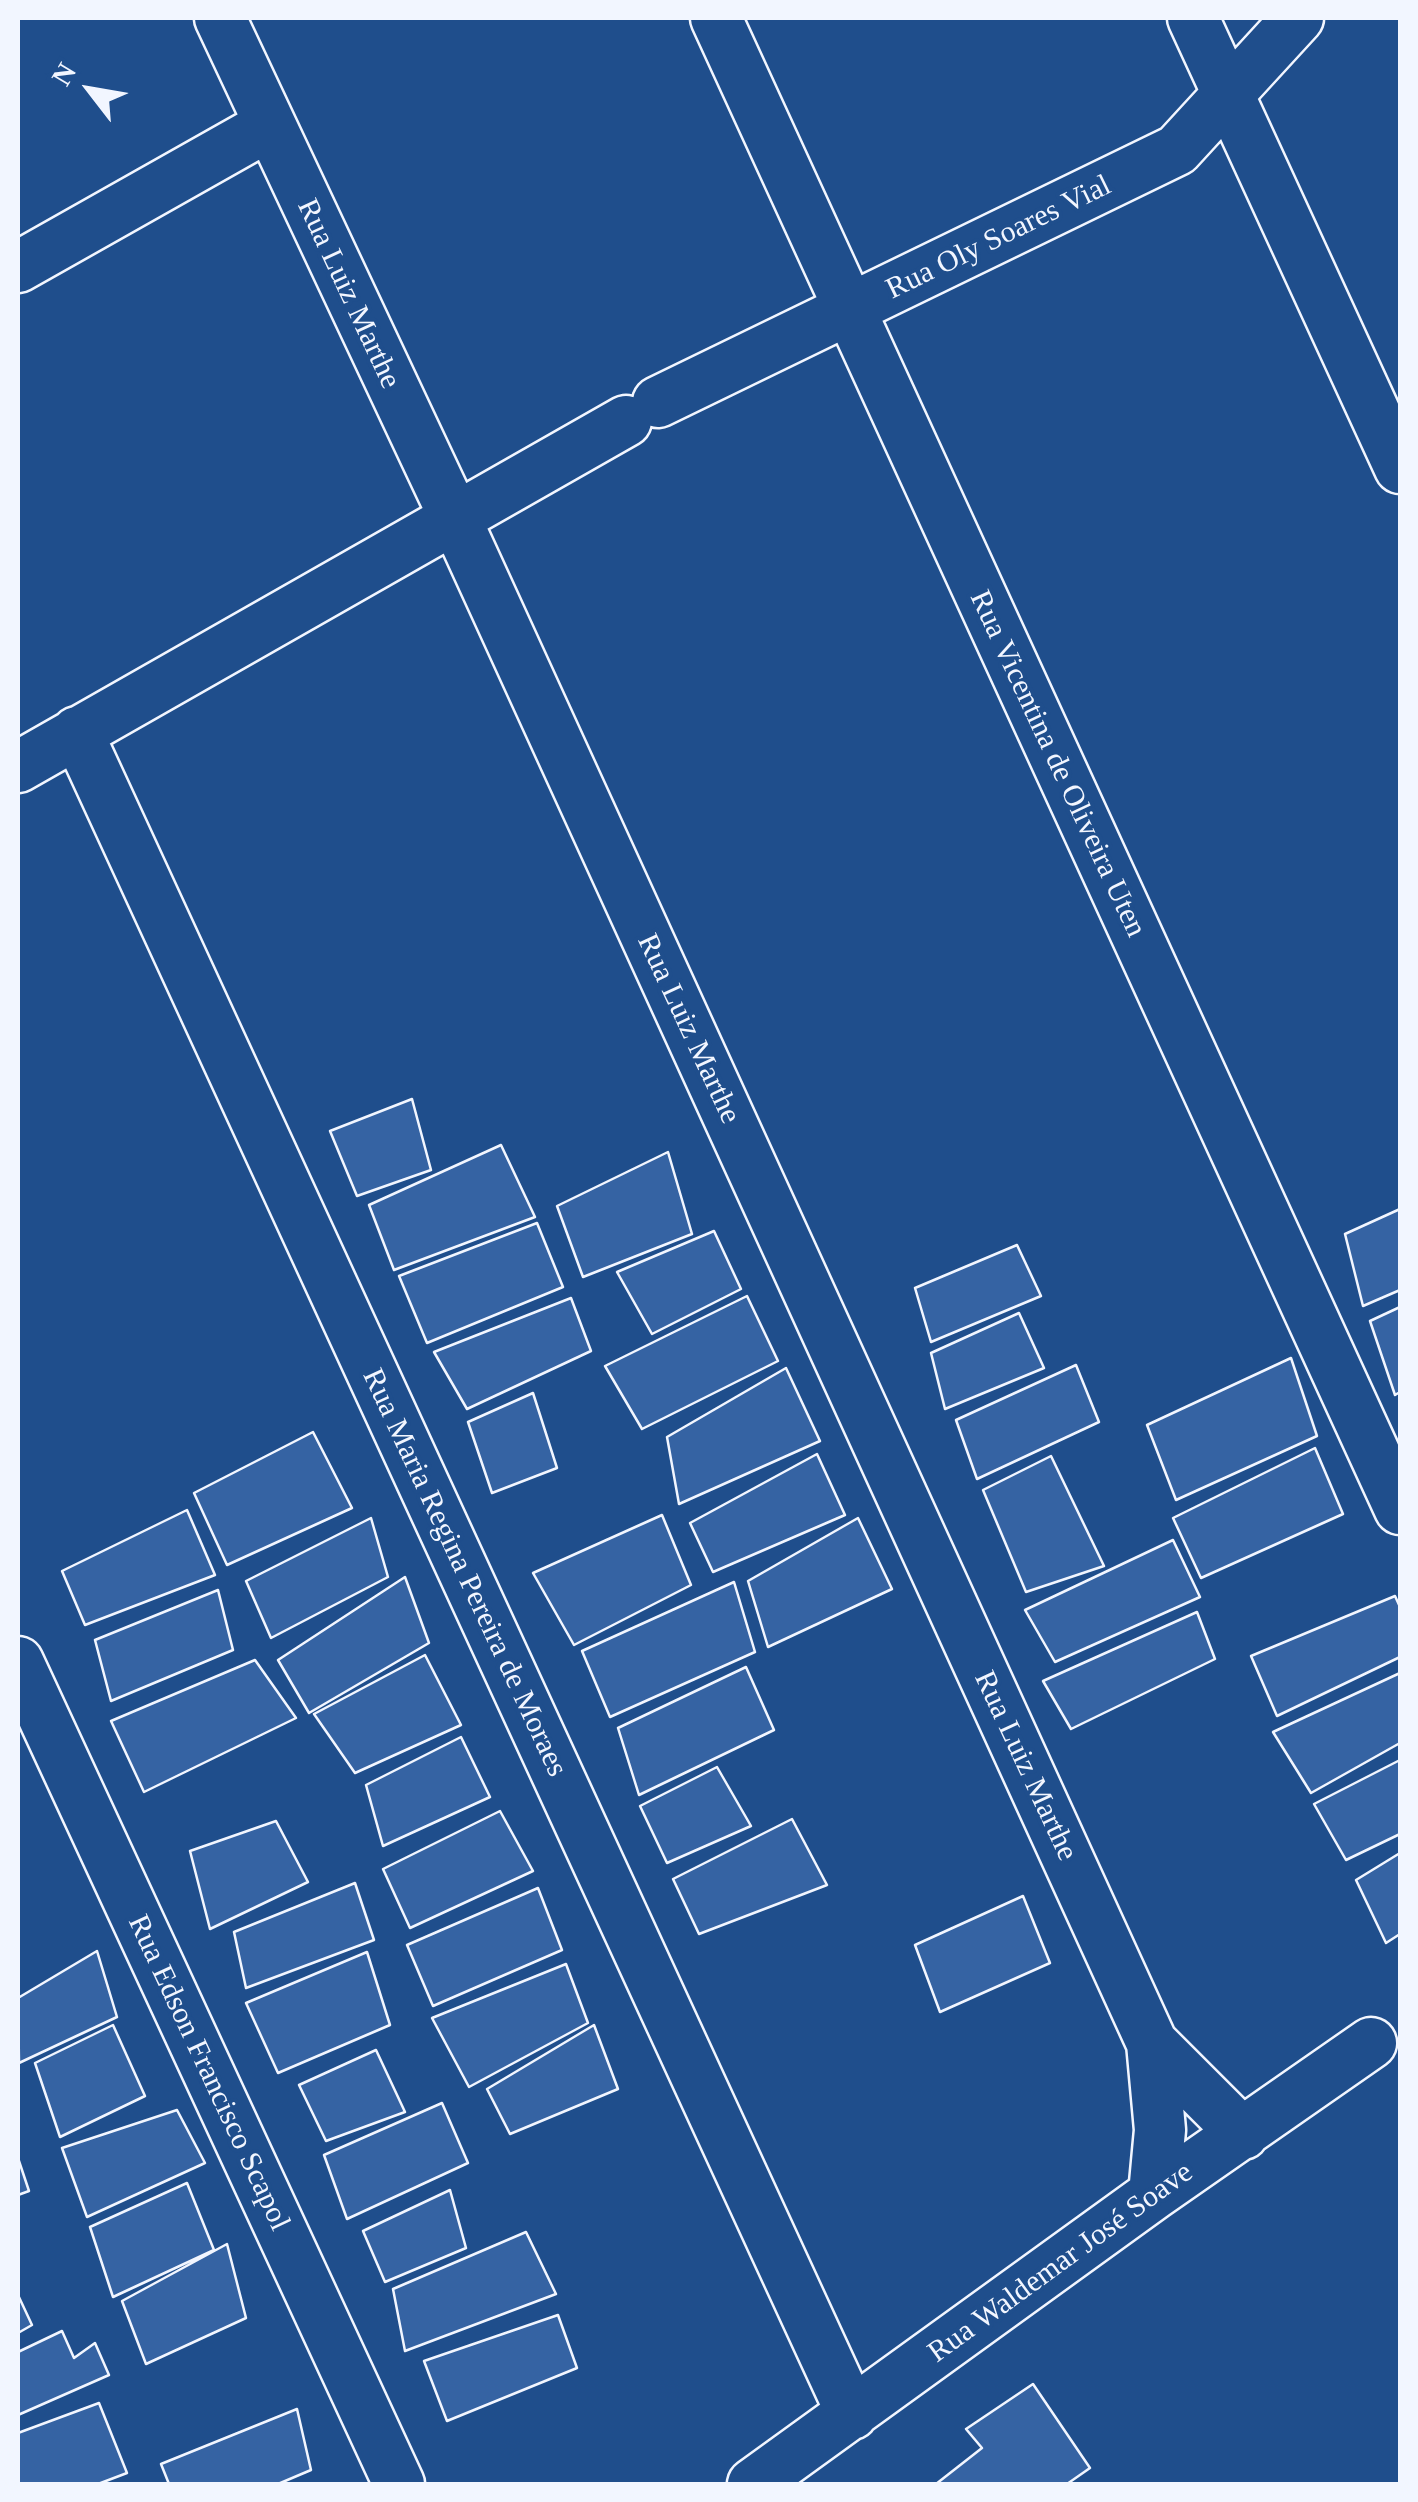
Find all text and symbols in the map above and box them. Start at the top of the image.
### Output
north arrow [40,40,140,140]
text: N [45,58,82,91]
street label: Rua Oly Soares Vial [881,168,1117,308]
street label: Rua Luiz Marthe [288,194,408,394]
street label: Rua Vicentina de Oliveira Uten [961,585,1153,943]
street label: Rua Luiz Marthe [628,929,748,1129]
street label: Rua Maria Regina Pereira de Moraes [354,1363,574,1783]
street label: Rua Luiz Marthe [965,1666,1085,1866]
street label: Rua Edson Francisco Scapol [119,1909,297,2237]
street label: Rua Waldemar José Soave [922,2155,1200,2371]

